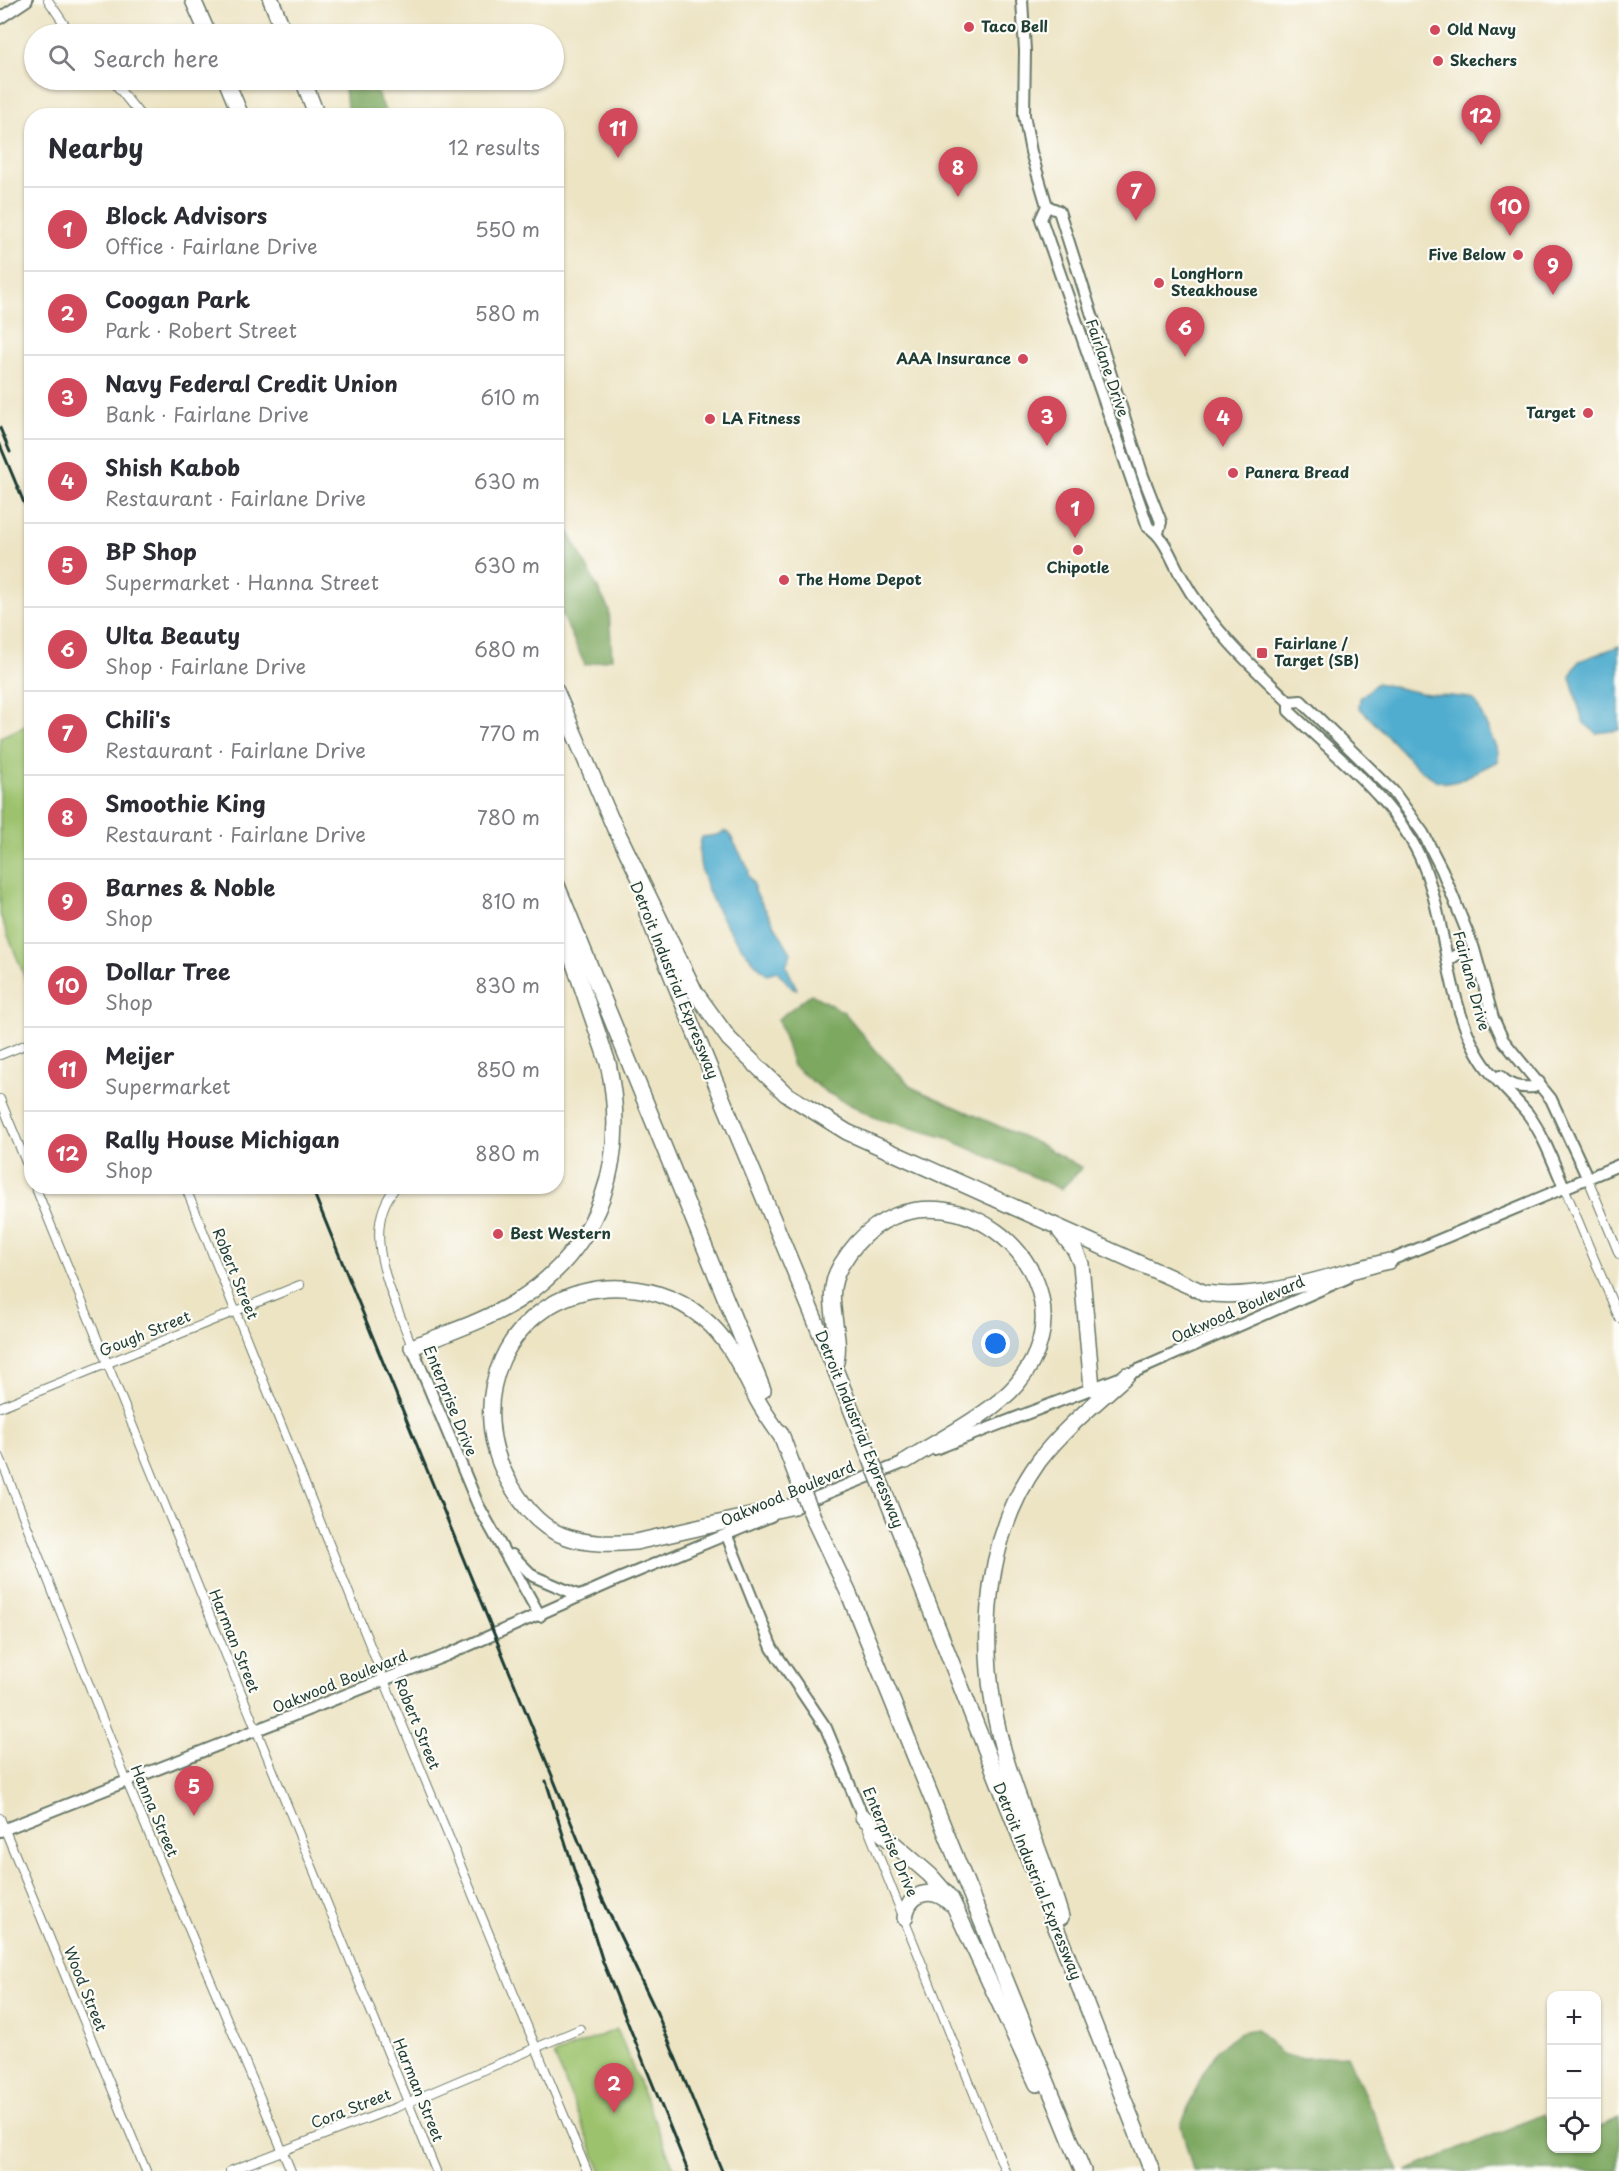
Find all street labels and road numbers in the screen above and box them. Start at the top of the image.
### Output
street label: Fairlane Drive [1081,315,1136,420]
street label: Detroit Industrial Expressway [625,877,726,1082]
street label: Fairlane Drive [1448,928,1497,1033]
street label: Robert Street [208,1224,265,1323]
street label: Oakwood Boulevard [1167,1269,1308,1348]
street label: Gough Street [95,1304,194,1361]
street label: Detroit Industrial Expressway [810,1326,911,1531]
street label: Enterprise Drive [419,1342,484,1459]
street label: Oakwood Boulevard [717,1454,858,1531]
street label: Harman Street [204,1585,267,1696]
street label: Oakwood Boulevard [269,1643,410,1718]
street label: Robert Street [390,1674,447,1773]
street label: Hanna Street [126,1761,185,1860]
street label: Detroit Industrial Expressway [988,1778,1089,1983]
street label: Enterprise Drive [858,1783,925,1900]
street label: Wood Street [59,1943,114,2034]
street label: Harman Street [388,2034,451,2145]
street label: Cora Street [307,2082,394,2133]

